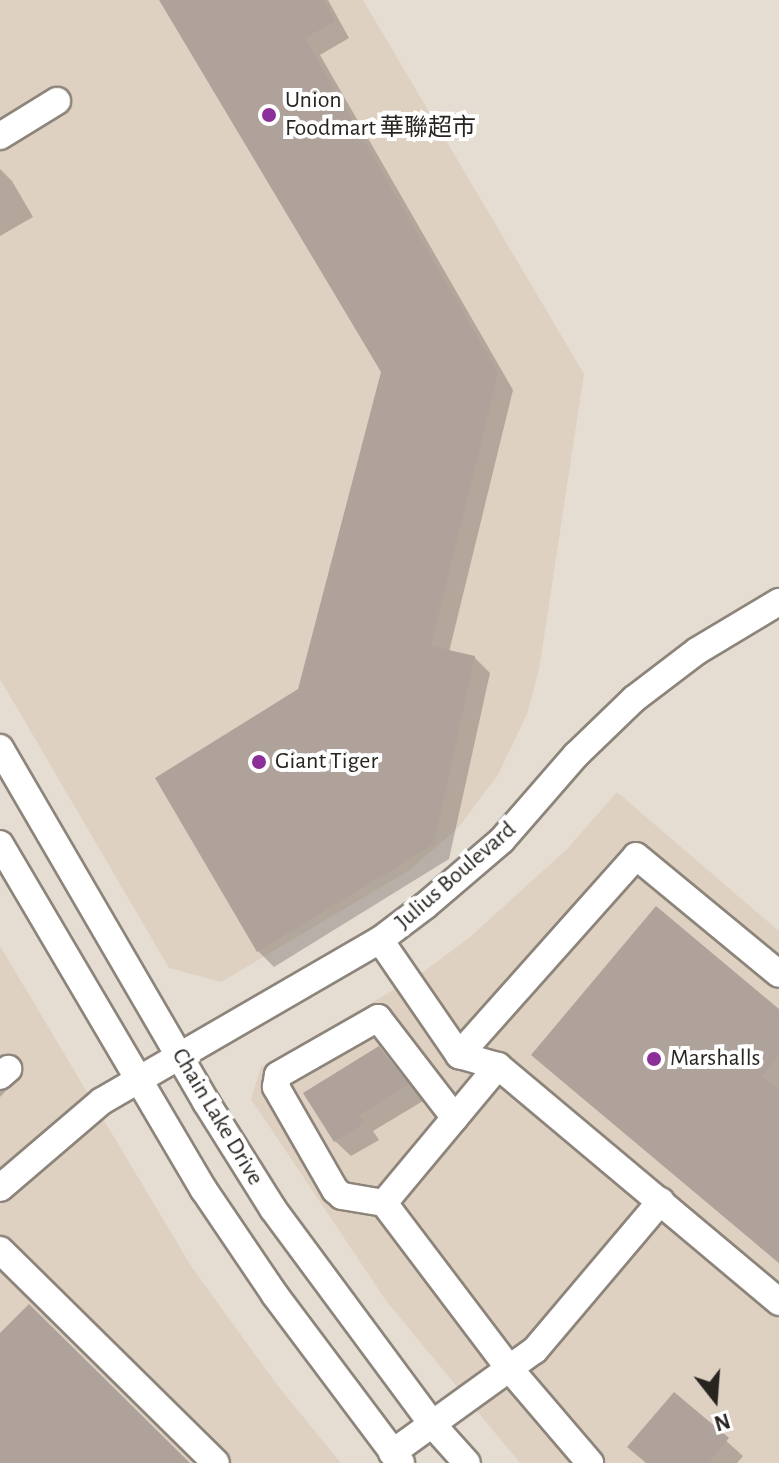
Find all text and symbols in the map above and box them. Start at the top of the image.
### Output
place label: Union Foodmart 華聯超市 [285,87,476,143]
marker: Union Foodmart 華聯超市 [260,106,278,124]
place label: Giant Tiger [275,748,378,776]
marker: Giant Tiger [250,753,268,771]
street label: Julius Boulevard [390,816,522,936]
street label: Chain Lake Drive [165,1043,269,1191]
place label: Marshalls [670,1045,760,1073]
marker: Marshalls [645,1050,663,1068]
north arrow [675,1359,755,1439]
text: N [711,1409,733,1435]

